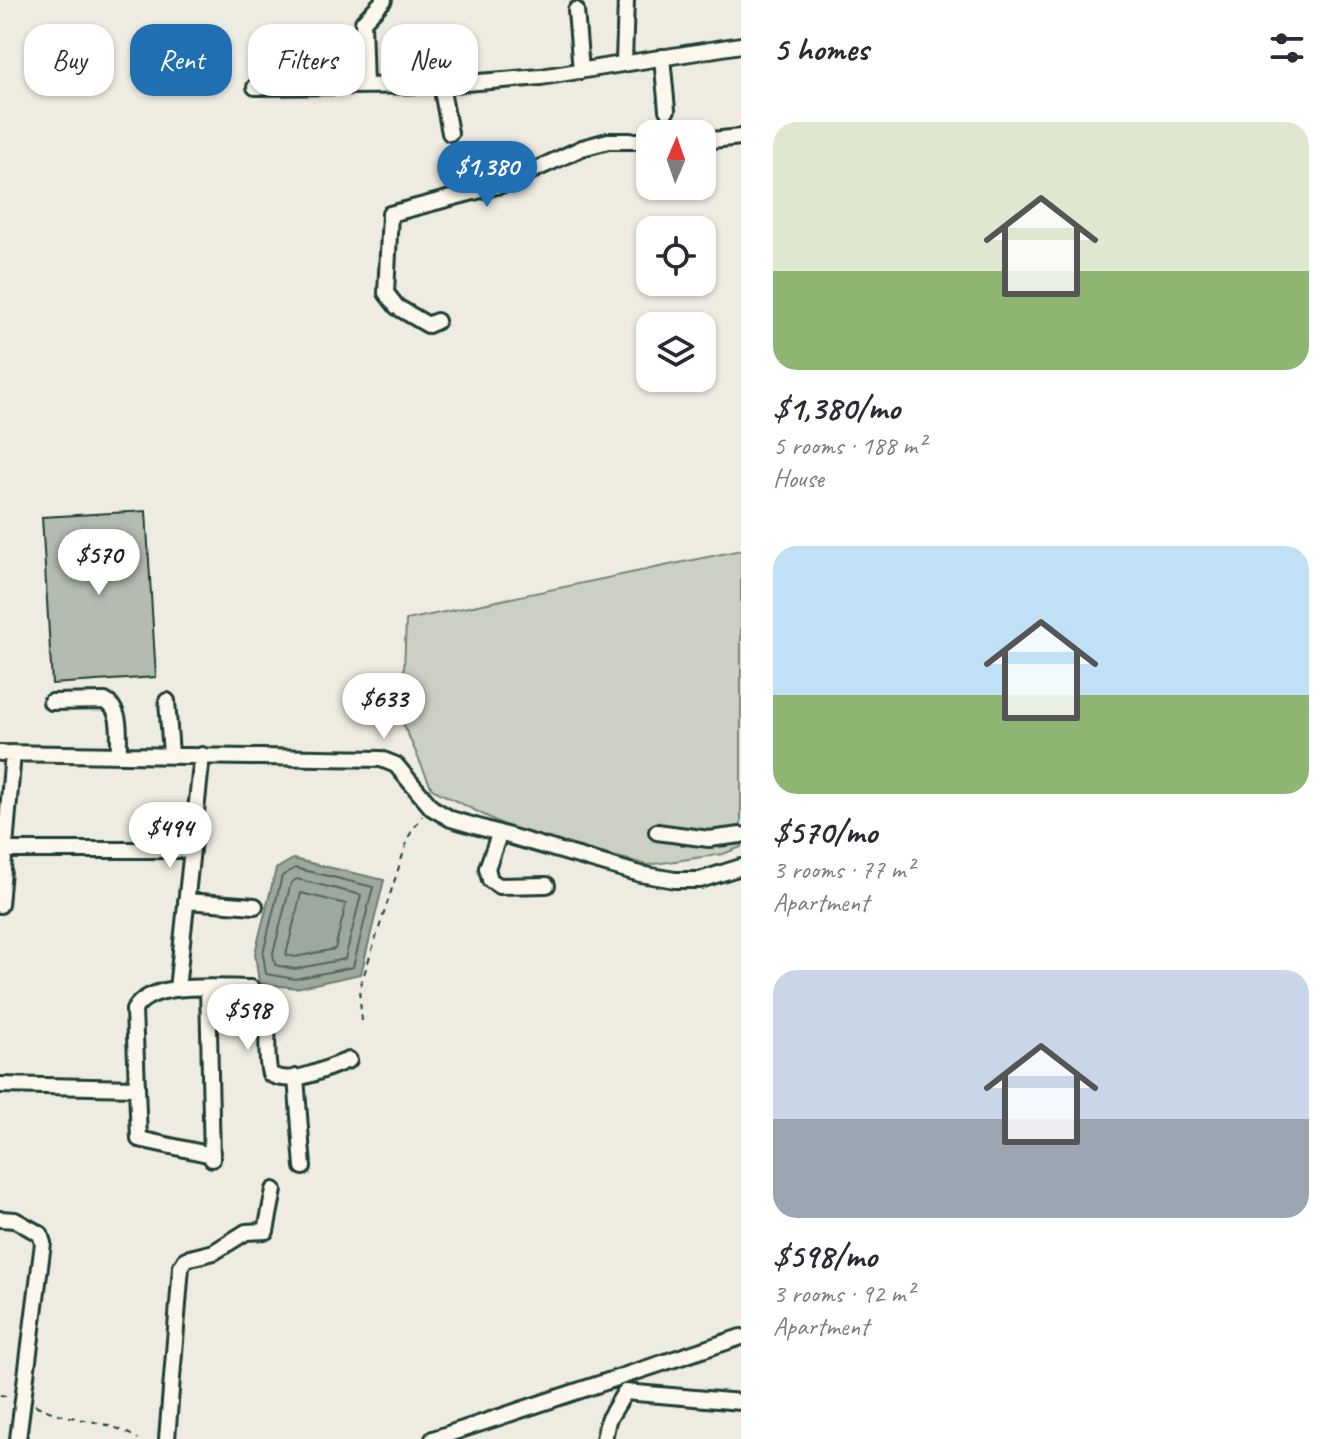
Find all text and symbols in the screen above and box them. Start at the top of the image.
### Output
chip: Buy [24,24,114,96]
chip: Rent [130,24,232,96]
chip: Filters [248,24,365,96]
chip: New [381,24,478,96]
icon: filters [1265,26,1309,70]
text: 5 homes [773,27,868,70]
north arrow [636,120,716,200]
map controls [636,120,716,392]
pin: $1,380 [422,141,552,209]
text: $1,380 [455,150,519,183]
icon: home [969,174,1113,318]
button: locate [636,216,716,296]
button: layers [636,312,716,392]
text: $1,380/mo [773,386,900,429]
text: 5 rooms · 188 m² [773,429,925,462]
text: House [773,462,824,495]
pin: $570 [52,529,146,597]
text: $570 [76,538,122,571]
icon: home [969,598,1113,742]
pin: $633 [337,673,431,741]
text: $633 [360,682,408,715]
pin: $494 [123,802,217,870]
text: $570/mo [773,810,877,853]
text: $494 [147,811,193,844]
text: 3 rooms · 77 m² [773,853,914,886]
text: Apartment [773,886,869,919]
pin: $598 [201,984,295,1052]
text: $598 [225,993,271,1026]
icon: home [969,1022,1113,1166]
text: $598/mo [773,1234,877,1277]
text: 3 rooms · 92 m² [773,1277,914,1310]
text: Apartment [773,1310,869,1343]

